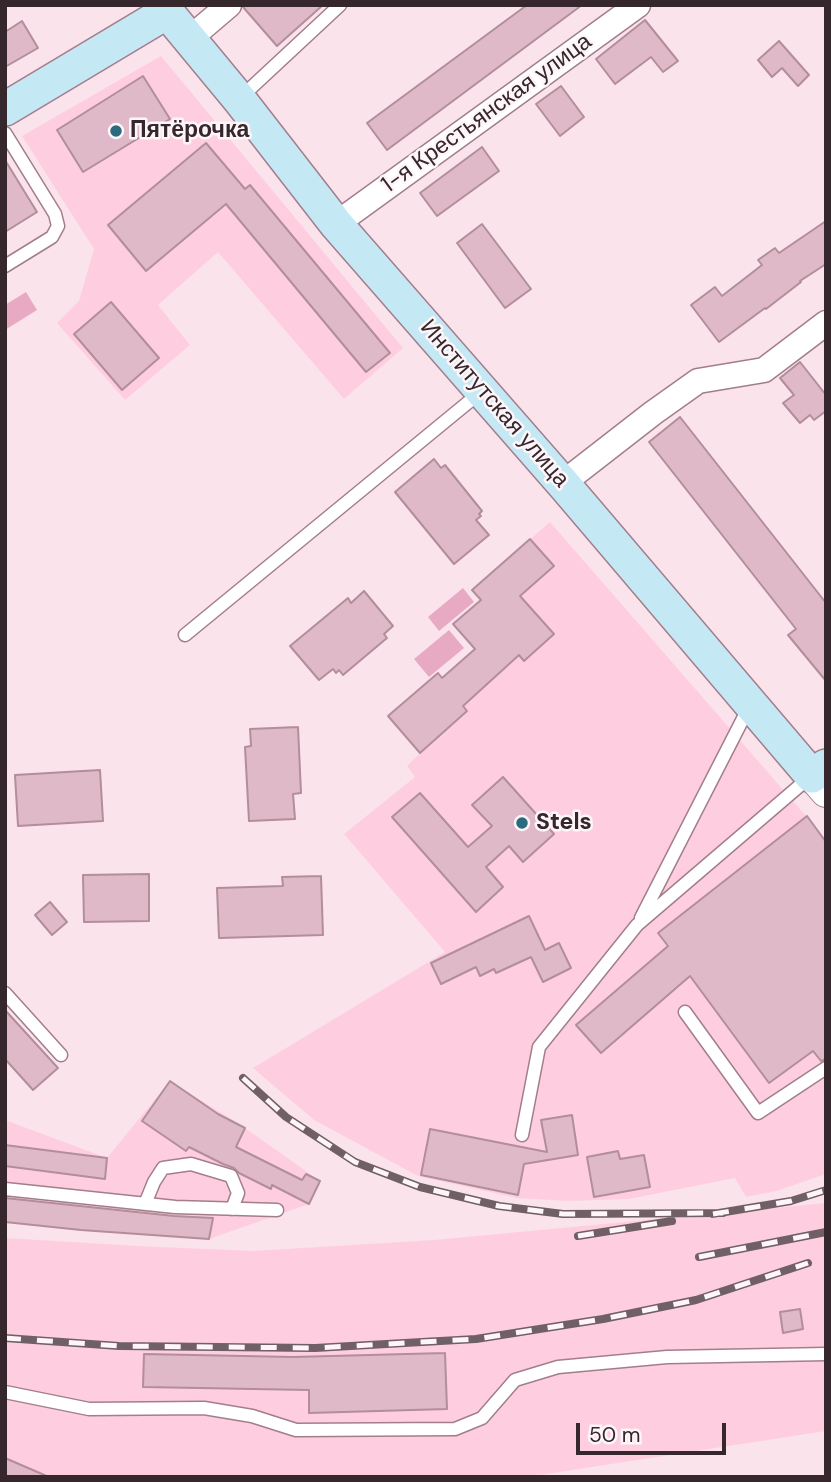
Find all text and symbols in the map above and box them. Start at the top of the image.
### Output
street label: 1-я Крестьянская улица [377,28,597,200]
place label: Пятёрочка [130,117,249,145]
marker: Пятёрочка [108,123,124,139]
street label: Институтская улица [414,314,574,494]
place label: Stels [536,809,592,837]
marker: Stels [514,815,530,831]
scale bar [579,1408,730,1452]
text: 50 m [589,1421,640,1449]

